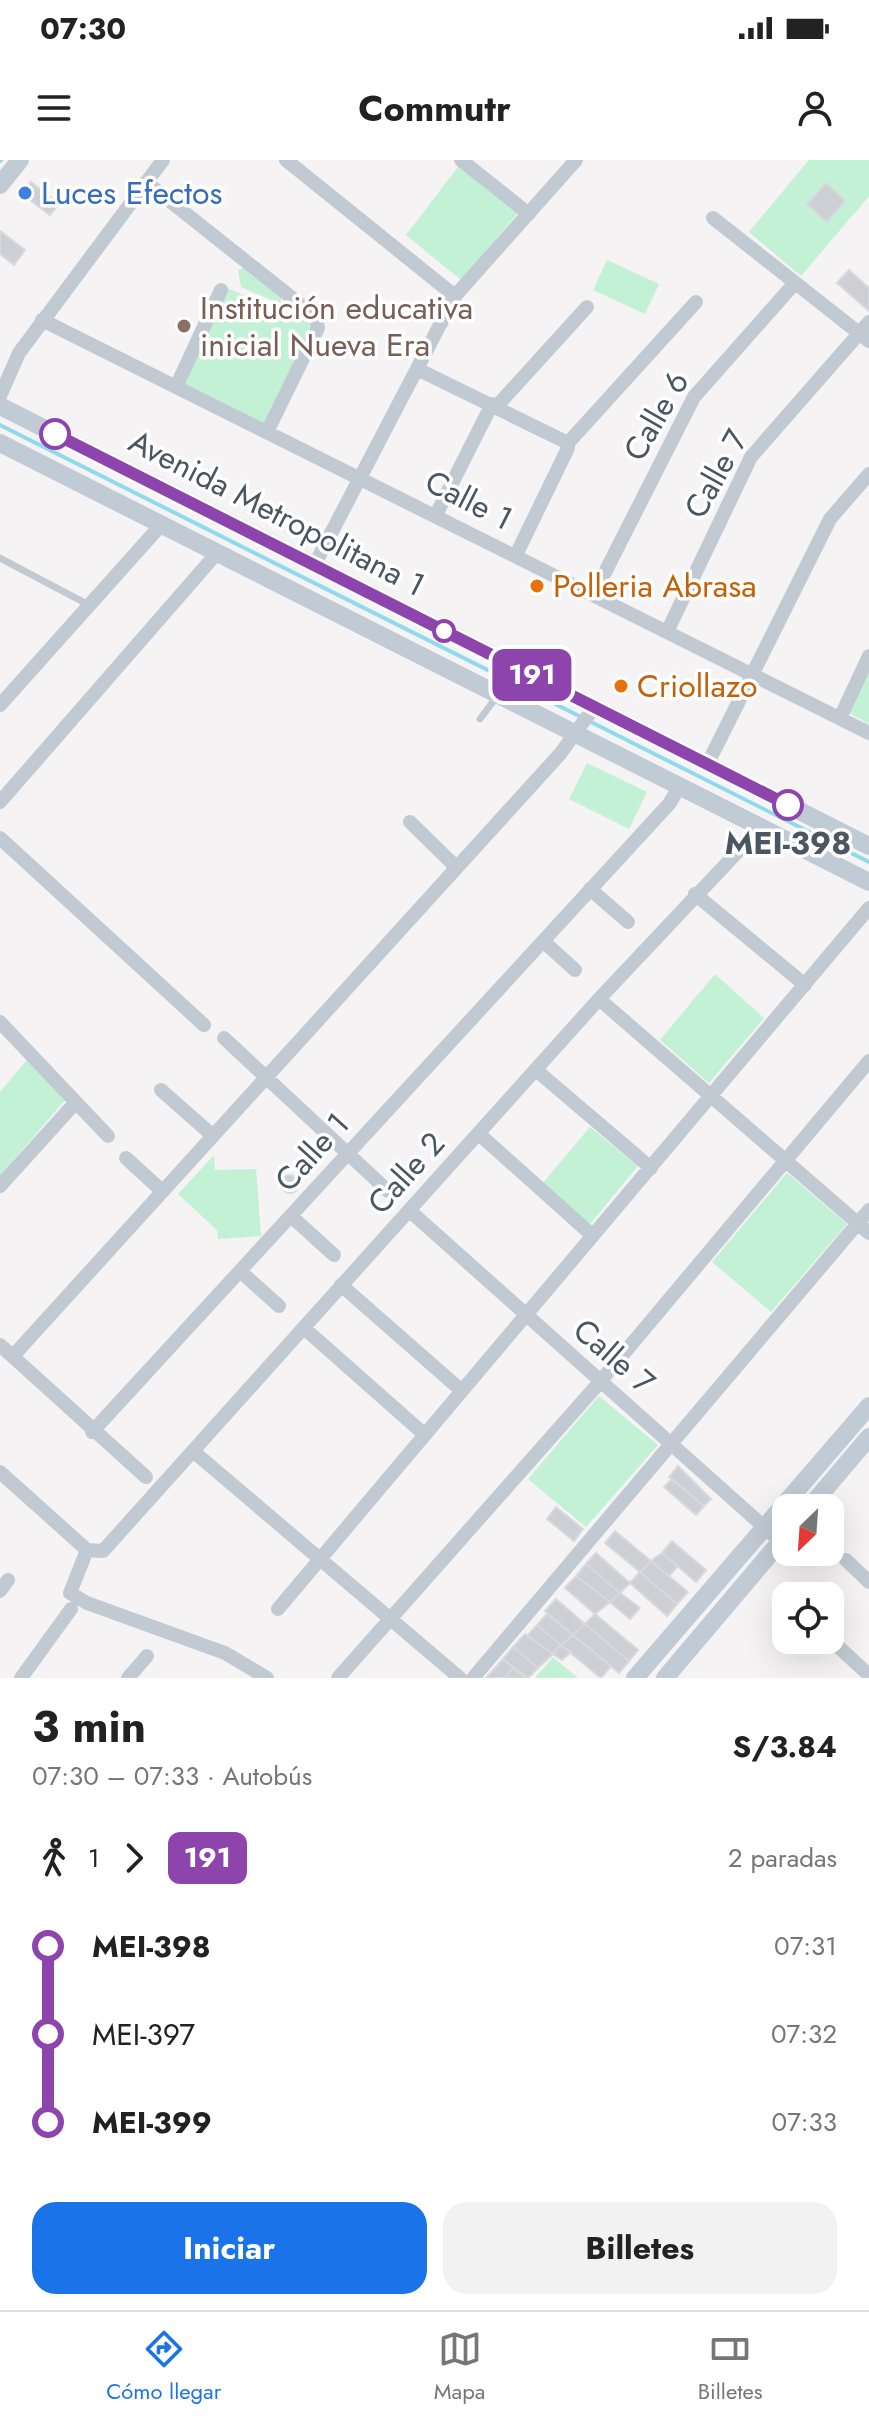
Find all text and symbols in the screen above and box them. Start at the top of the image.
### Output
text: 07:30 [40,7,126,50]
text: Commutr [358,82,511,134]
icon: menu [32,86,76,130]
icon: person [793,86,837,130]
place label: Luces Efectos [41,170,222,216]
marker: Luces Efectos [16,184,34,202]
place label: Institución educativa inicial Nueva Era [200,285,473,368]
marker: Institución educativa inicial Nueva Era [175,317,193,335]
street label: Calle 6 [612,363,700,469]
street label: Avenida Metropolitana 1 [121,418,433,608]
unlabelled marker [40,419,70,449]
street label: Calle 7 [673,421,759,527]
street label: Calle 1 [417,459,521,541]
place label: Polleria Abrasa [553,563,757,609]
marker: Polleria Abrasa [528,577,546,595]
unlabelled marker [433,620,455,642]
line badge: 191 [486,649,578,701]
text: 191 [508,654,556,695]
place label: Criollazo [637,663,758,709]
marker: Criollazo [612,677,630,695]
marker: MEI-398 [773,790,803,820]
place label: MEI-398 [725,820,851,866]
street label: Calle 1 [264,1102,360,1202]
street label: Calle 2 [357,1122,455,1224]
street label: Calle 7 [563,1308,665,1405]
north arrow [772,1494,844,1566]
map controls [772,1494,844,1654]
button: locate [772,1582,844,1654]
text: 3 min [32,1695,146,1759]
text: S/3.84 [732,1725,837,1768]
text: 07:30 – 07:33 · Autobús [32,1757,312,1795]
icon: walk [32,1836,76,1880]
icon: forward [112,1836,156,1880]
text: 191 [184,1837,231,1878]
text: 1 [88,1839,100,1877]
text: 2 paradas [728,1839,837,1877]
text: MEI-398 [92,1925,211,1968]
text: 07:31 [774,1927,837,1965]
text: MEI-397 [92,2013,195,2056]
text: 07:32 [771,2015,837,2053]
text: MEI-399 [92,2101,212,2144]
text: 07:33 [772,2103,837,2141]
button: Iniciar [32,2202,427,2294]
button: Billetes [443,2202,837,2294]
tab: Cómo llegar [106,2327,221,2407]
tab: Mapa [434,2327,485,2407]
tab: Billetes [698,2327,763,2407]

